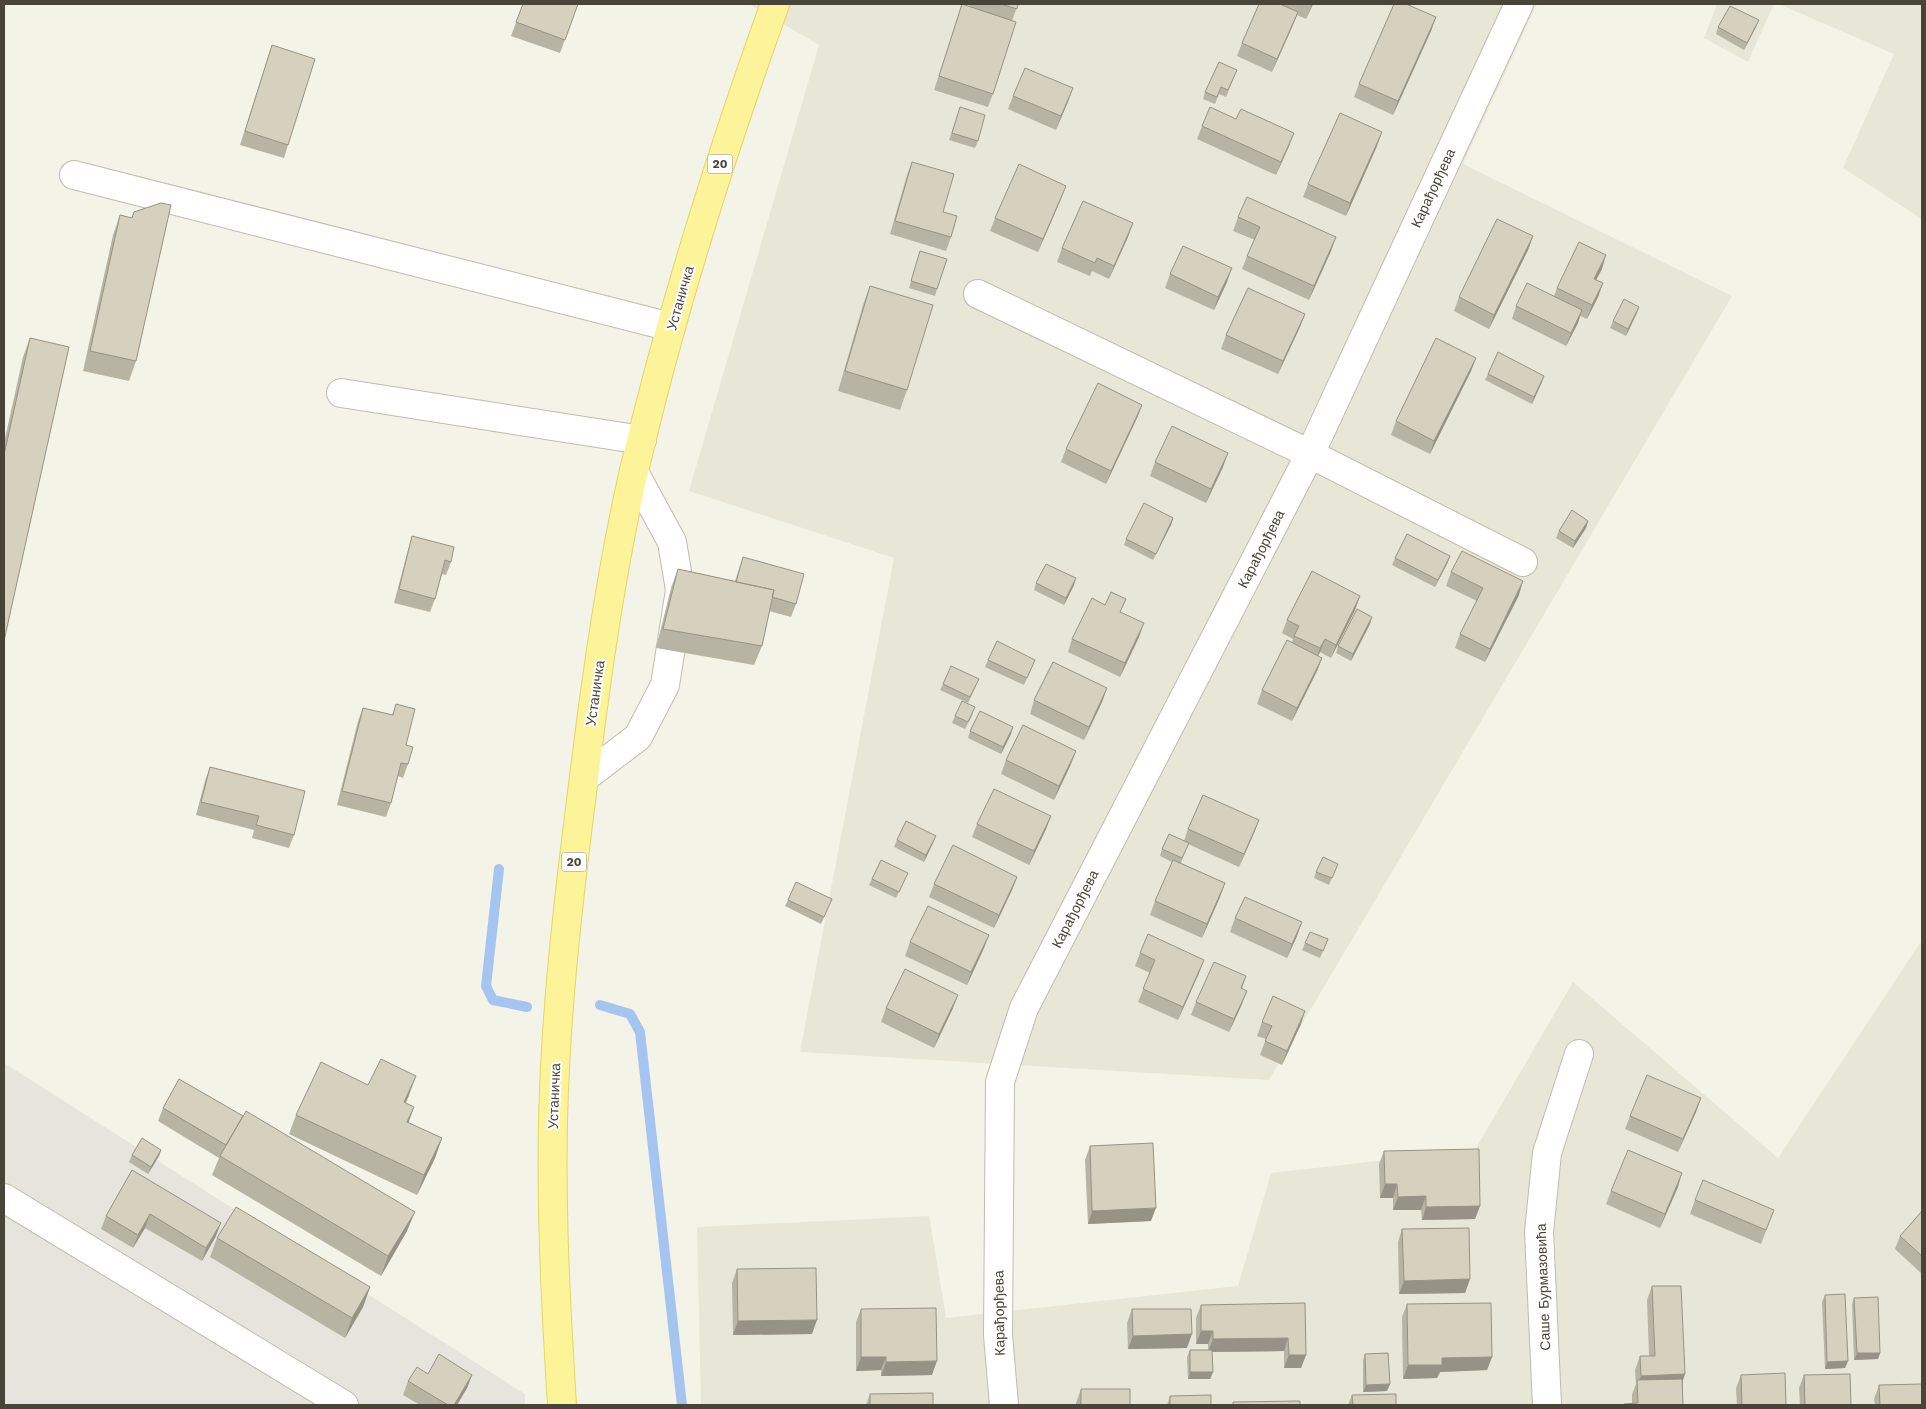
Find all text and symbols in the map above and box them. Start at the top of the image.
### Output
street label: Карађорђева [1408,146,1458,230]
road number: 20 [708,154,732,173]
street label: Устаничка [663,264,697,332]
street label: Карађорђева [1234,507,1288,591]
street label: Устаничка [582,659,608,727]
road number: 20 [562,852,586,872]
street label: Карађорђева [1048,867,1102,951]
street label: Устаничка [545,1062,563,1129]
street label: Саше Бурмазовића [1533,1223,1553,1351]
street label: Карађорђева [990,1270,1008,1356]

